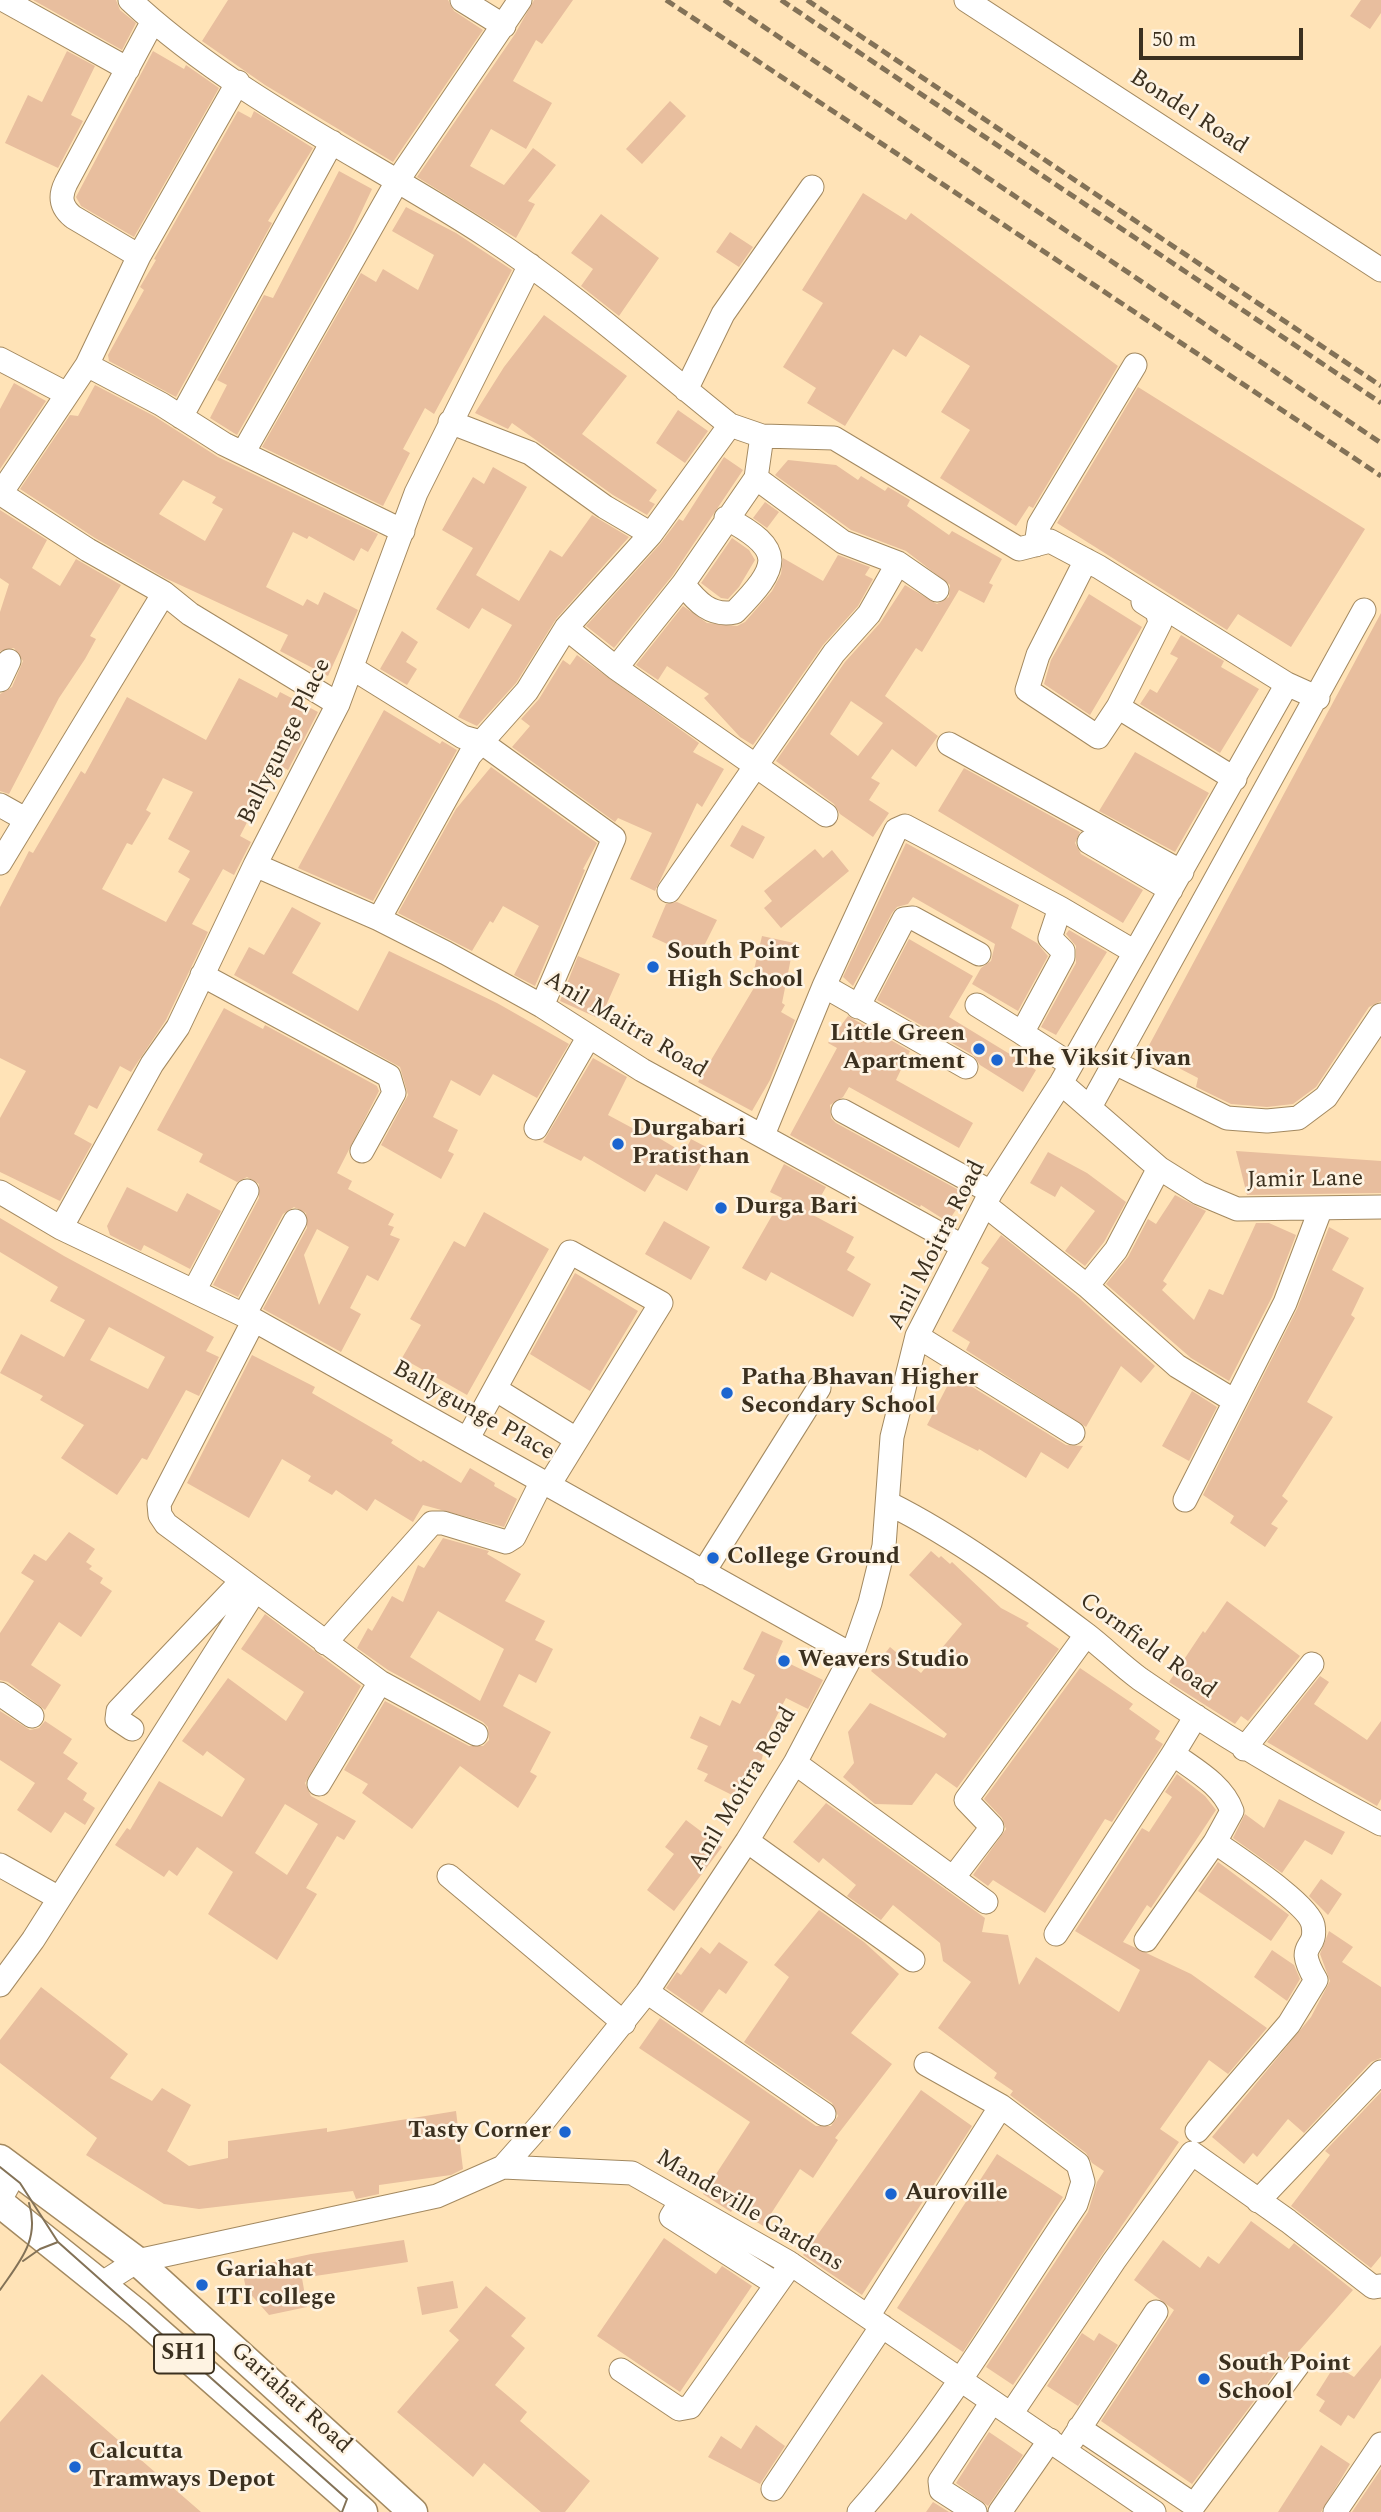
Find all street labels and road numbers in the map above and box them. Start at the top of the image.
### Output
street label: Bondel Road [1123,64,1253,162]
street label: Ballygunge Place [233,654,339,830]
street label: Anil Maitra Road [538,966,712,1086]
street label: Anil Moitra Road [883,1156,993,1336]
street label: Jamir Lane [1247,1166,1363,1196]
street label: Ballygunge Place [387,1355,559,1469]
street label: Cornfield Road [1073,1588,1221,1706]
street label: Anil Moitra Road [684,1703,804,1877]
street label: Mandeville Gardens [650,2145,848,2279]
road number: SH1 [154,2334,214,2374]
street label: Gariahat Road [224,2337,356,2461]

